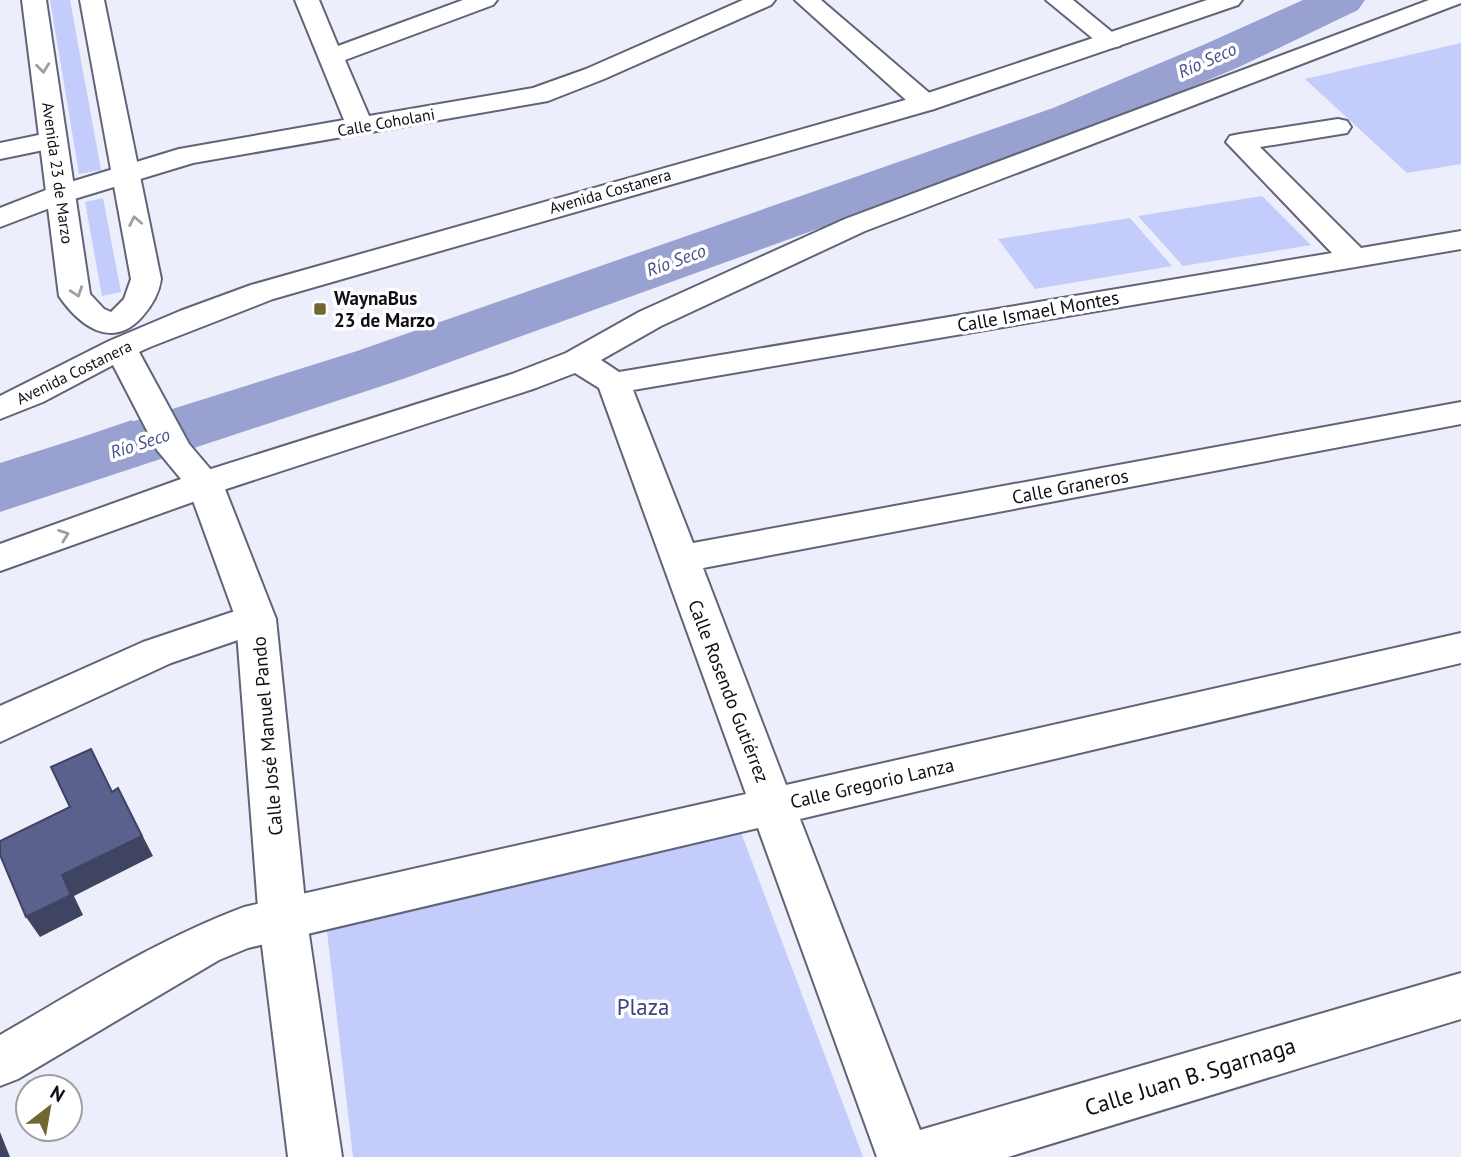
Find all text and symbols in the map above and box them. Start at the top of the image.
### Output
water label: Río Seco [1174,37,1240,83]
one-way arrow [36,62,51,74]
street label: Avenida 23 de Marzo [38,101,78,245]
street label: Calle Coholani [336,104,436,140]
street label: Avenida Costanera [547,164,673,218]
one-way arrow [128,215,143,227]
water label: Río Seco [643,239,709,281]
one-way arrow [69,285,83,298]
street label: Calle Ismael Montes [955,285,1121,337]
place label: WaynaBus 23 de Marzo [334,286,435,332]
marker: WaynaBus 23 de Marzo [312,301,328,317]
street label: Avenida Costanera [13,335,135,409]
water label: Río Seco [107,423,173,463]
street label: Calle Graneros [1010,463,1130,509]
one-way arrow [58,529,70,543]
street label: Calle Rosendo Gutiérrez [683,596,775,786]
street label: Calle José Manuel Pando [246,635,288,837]
street label: Calle Gregorio Lanza [788,752,956,814]
park label: Plaza [617,992,669,1021]
street label: Calle Juan B. Sgarnaga [1081,1030,1299,1122]
north arrow [14,1073,84,1143]
text: N [46,1080,69,1107]

